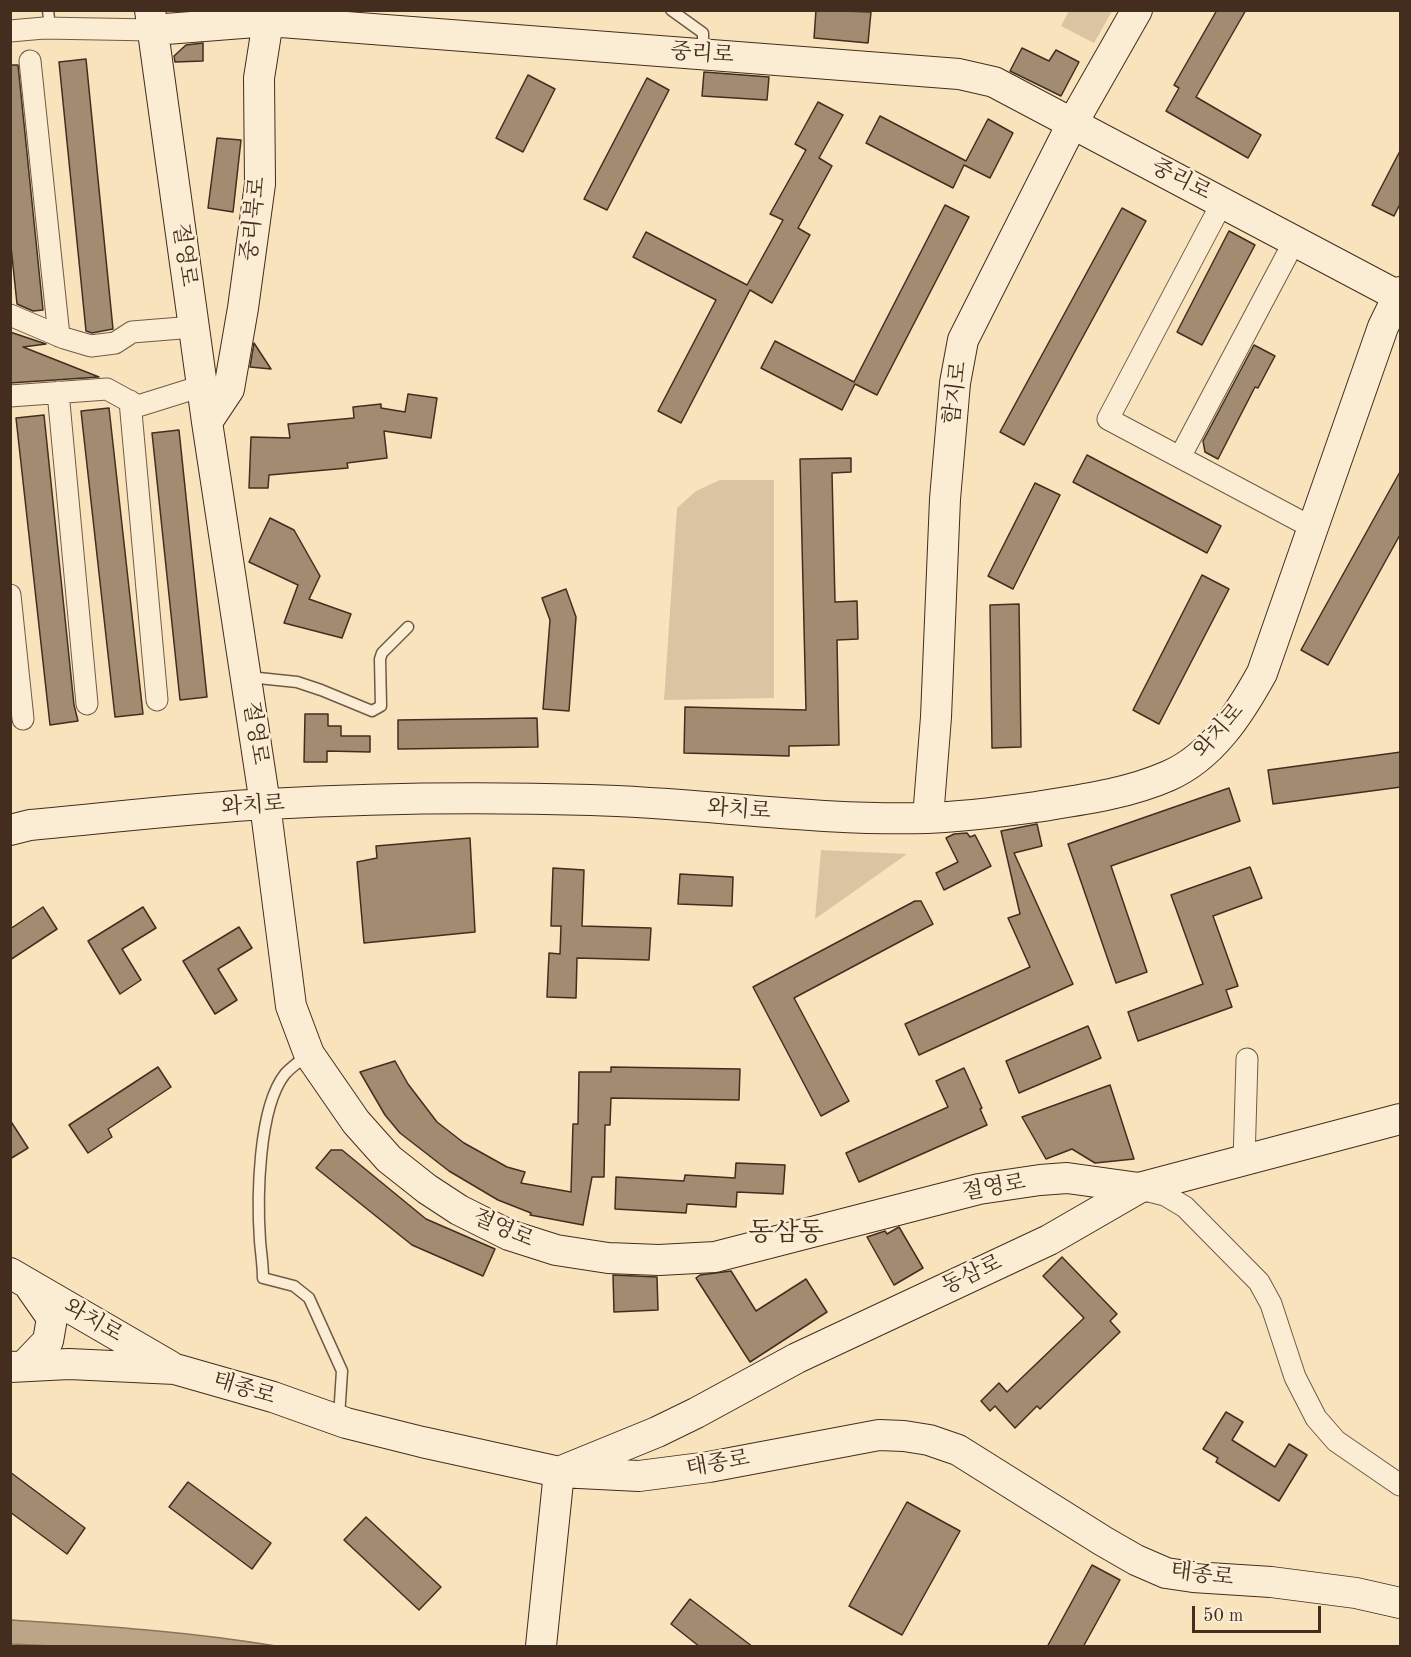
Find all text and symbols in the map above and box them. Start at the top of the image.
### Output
street label: 중리로 [669,39,735,69]
street label: 중리로 [1147,154,1215,206]
street label: 중리북로 [236,175,272,263]
street label: 절영로 [166,222,202,288]
street label: 함지로 [939,360,973,426]
street label: 와치로 [1188,698,1250,764]
street label: 절영로 [237,699,273,767]
street label: 와치로 [220,791,286,821]
street label: 와치로 [706,795,772,825]
street label: 절영로 [960,1169,1028,1207]
street label: 절영로 [468,1204,538,1254]
district label: 동삼동 [748,1217,824,1249]
street label: 동삼로 [938,1250,1006,1300]
street label: 와치로 [59,1294,127,1348]
street label: 태종로 [210,1367,278,1411]
street label: 태종로 [684,1445,752,1483]
street label: 태종로 [1169,1558,1235,1592]
scale bar [1195,1594,1324,1632]
text: 50 m [1203,1607,1243,1625]

